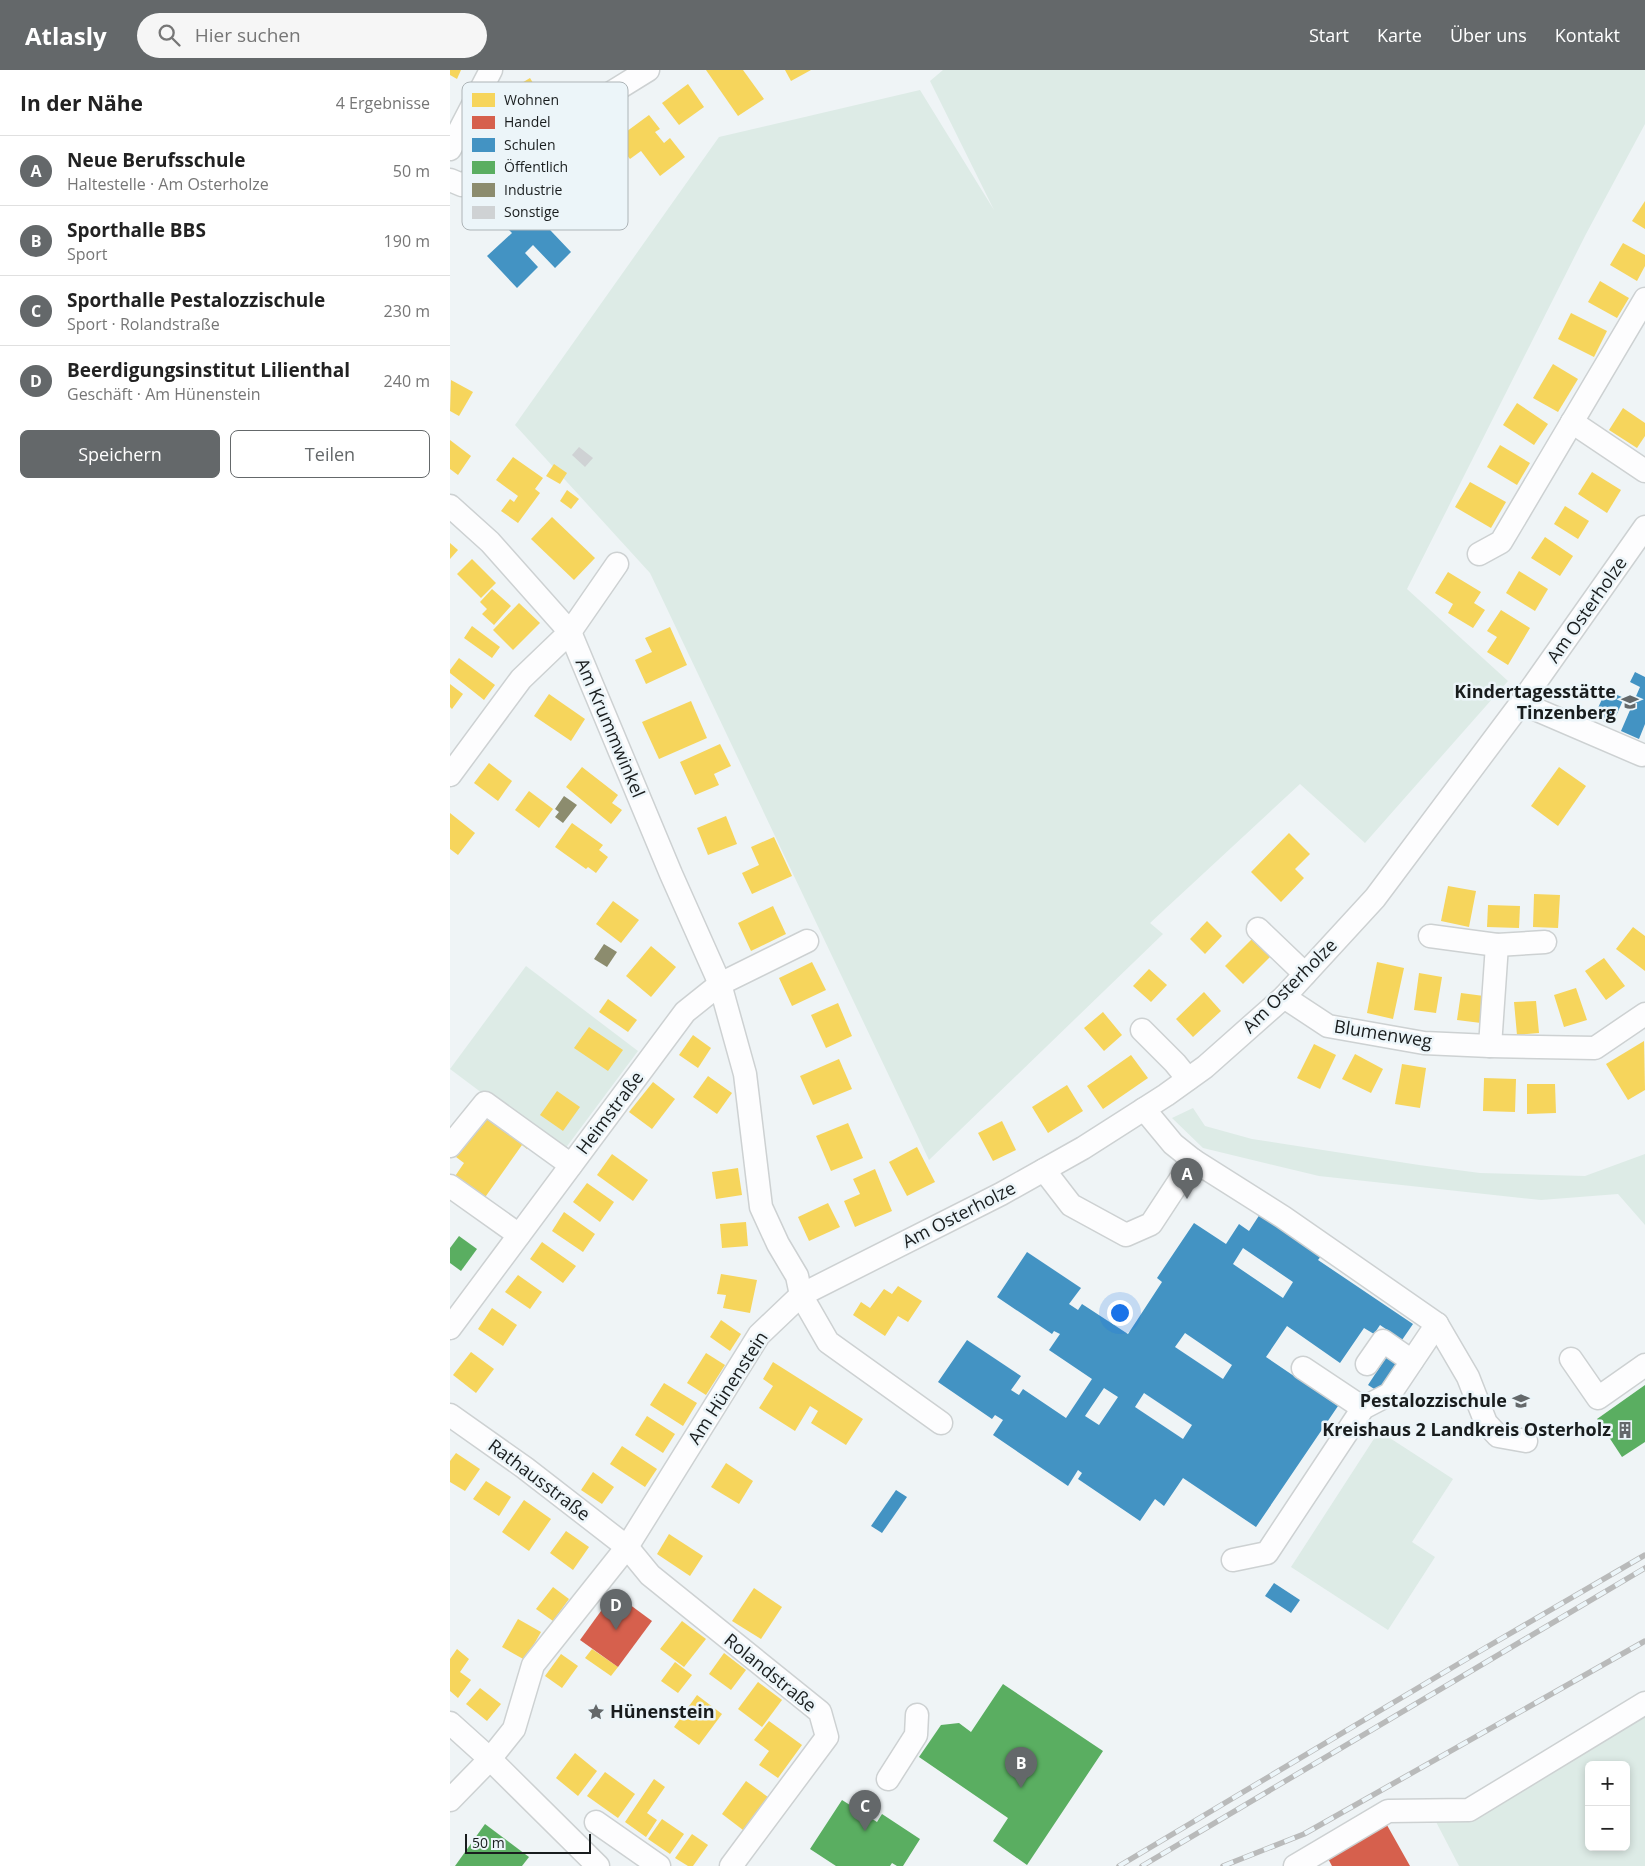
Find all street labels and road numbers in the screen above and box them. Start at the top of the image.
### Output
street label: Am Osterholze [1541,552,1632,667]
street label: Am Krummwinkel [571,654,651,801]
street label: Am Osterholze [1237,933,1342,1038]
street label: Blumenweg [1332,1013,1434,1053]
street label: Heimstraße [570,1066,648,1159]
street label: Am Osterholze [898,1175,1019,1253]
street label: Am Hünenstein [682,1326,773,1448]
street label: Rathausstraße [484,1433,595,1525]
street label: Rolandstraße [719,1628,822,1717]

